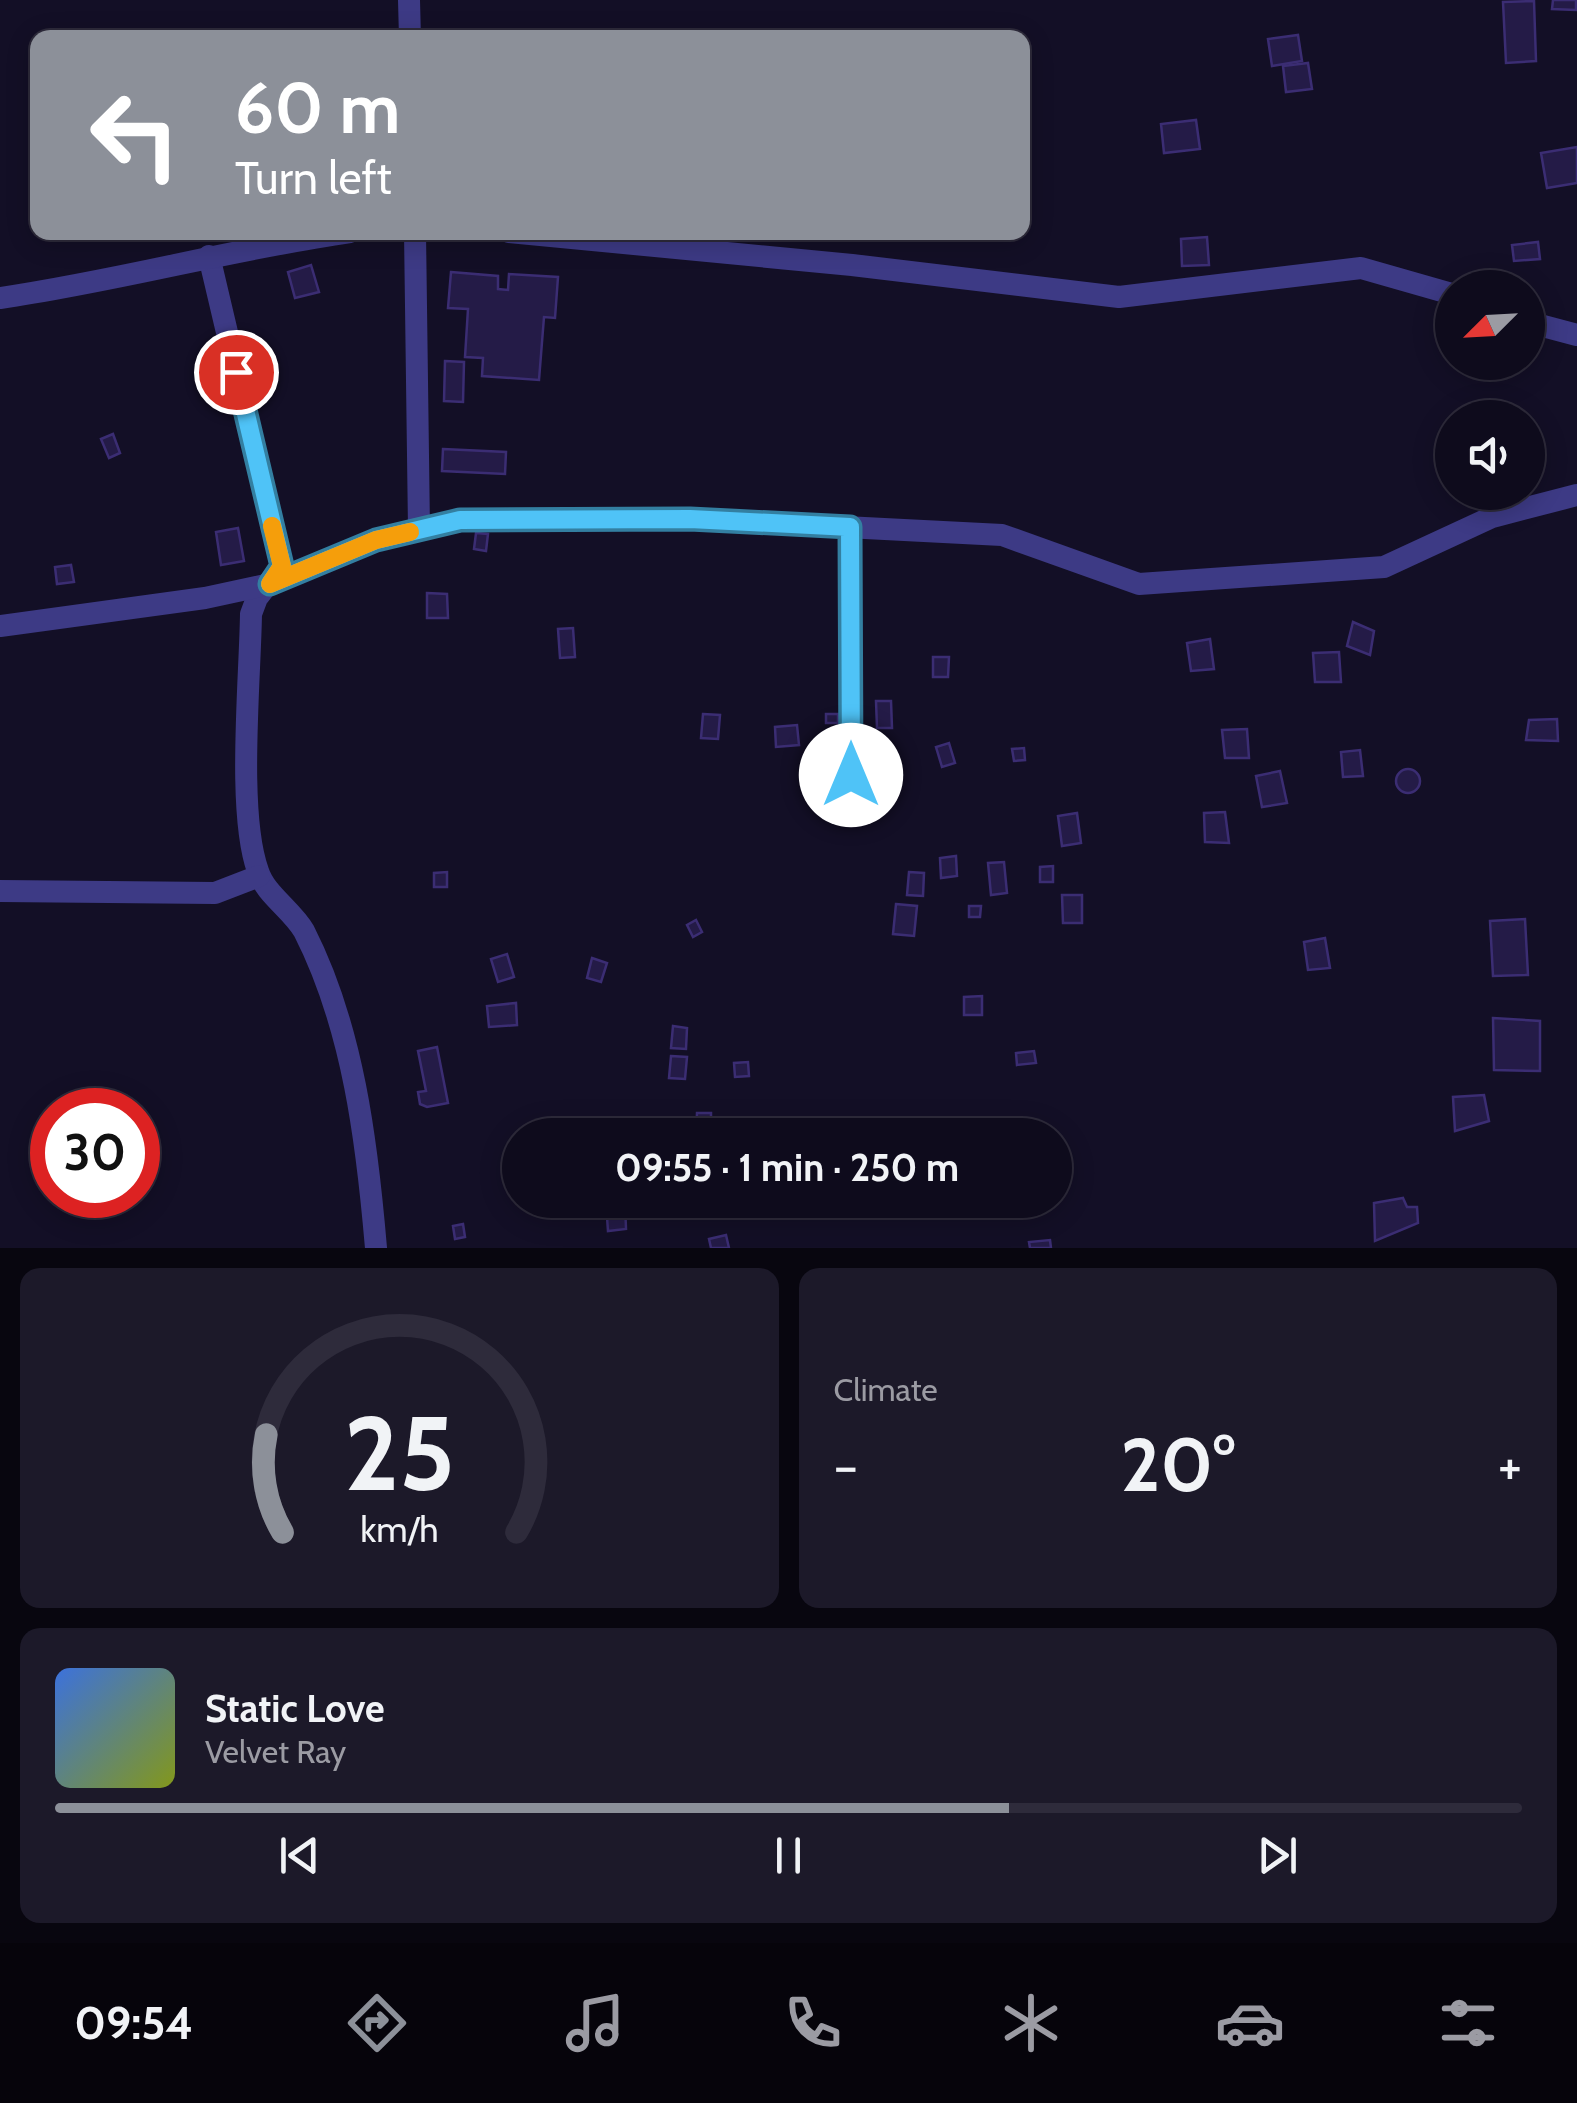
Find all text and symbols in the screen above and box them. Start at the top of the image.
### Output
text: 60 m [235,65,400,151]
icon: left [70,70,200,200]
text: Turn left [235,151,392,205]
north arrow [1435,270,1545,380]
map controls [1435,270,1545,510]
pin [194,330,279,415]
icon: arrive [209,345,264,400]
button: sound [1435,400,1545,510]
position arrow [799,723,903,827]
speed limit sign: 30 [30,1088,160,1218]
text: 09:55 · 1 min · 250 m [615,1144,959,1191]
text: Climate [834,1370,938,1409]
text: 25 [344,1390,455,1516]
text: 20° [1121,1419,1235,1510]
text: − [834,1432,858,1499]
text: + [1498,1432,1522,1499]
text: km/h [360,1508,438,1551]
text: Static Love [205,1685,384,1732]
text: Velvet Ray [205,1732,346,1771]
icon: previous [272,1828,327,1883]
icon: pause [761,1828,816,1883]
icon: next [1250,1828,1305,1883]
icon: directions [342,1988,412,2058]
icon: music [560,1988,630,2058]
icon: phone [778,1988,848,2058]
icon: climate [996,1988,1066,2058]
icon: car [1215,1988,1285,2058]
icon: filters [1433,1988,1503,2058]
text: 09:54 [74,1996,193,2050]

